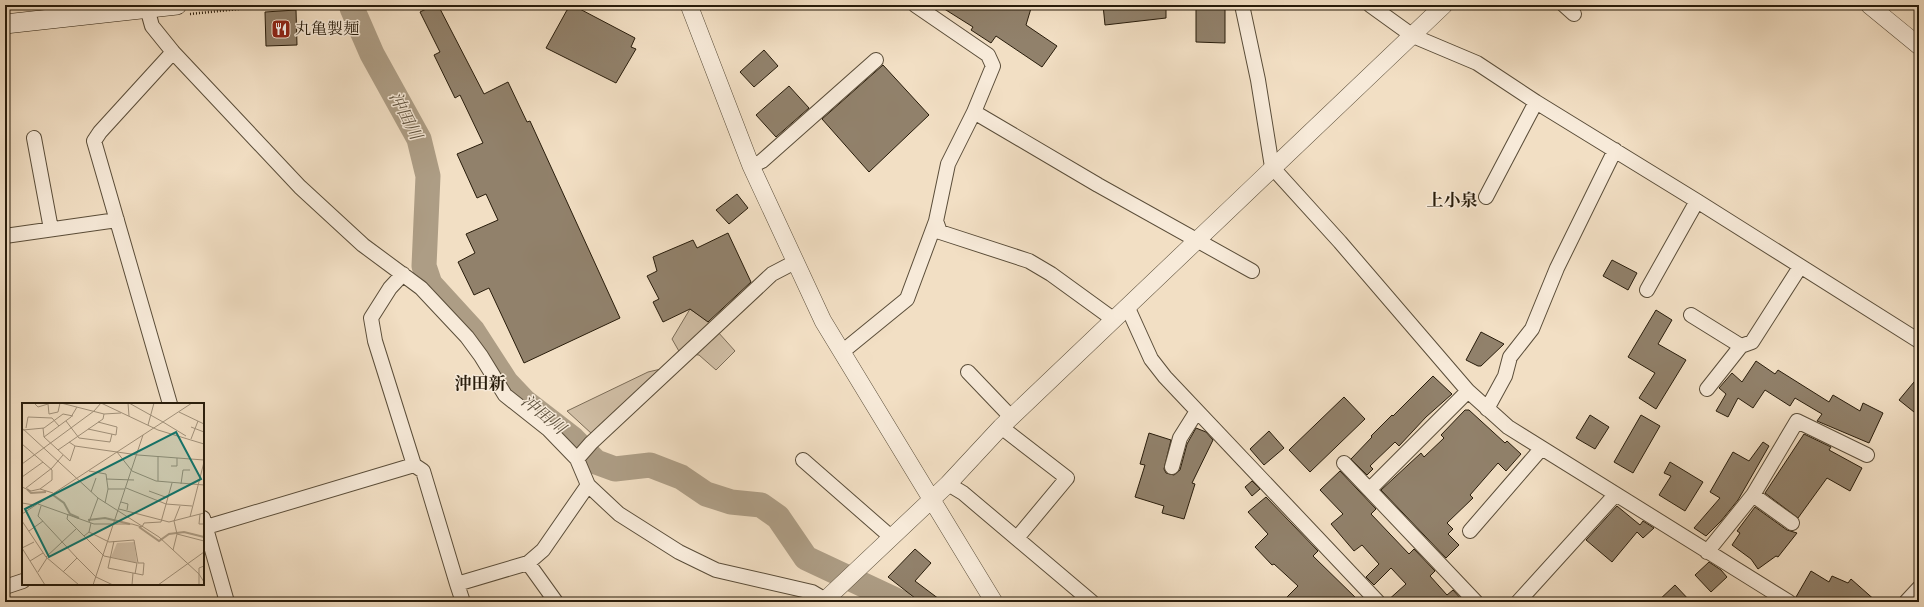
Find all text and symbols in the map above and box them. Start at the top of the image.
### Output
restaurant icon: 丸亀製麺 [270,18,292,40]
place label: 丸亀製麺 [295,19,359,39]
water label: 沖田川 [384,88,427,145]
district label: 上小泉 [1427,190,1478,212]
district label: 沖田新 [455,373,506,395]
water label: 沖田川 [516,390,571,441]
inset map [22,403,204,585]

